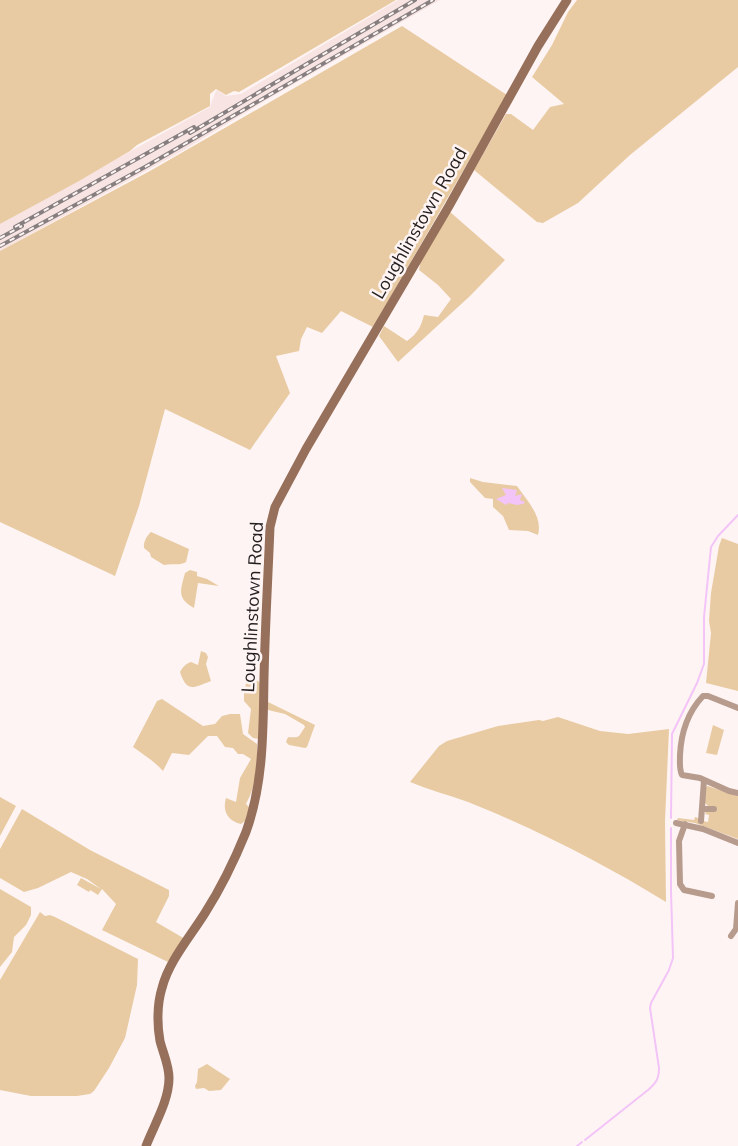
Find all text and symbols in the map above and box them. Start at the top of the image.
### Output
street label: Loughlinstown Road [366,143,472,303]
street label: Loughlinstown Road [236,521,268,693]

